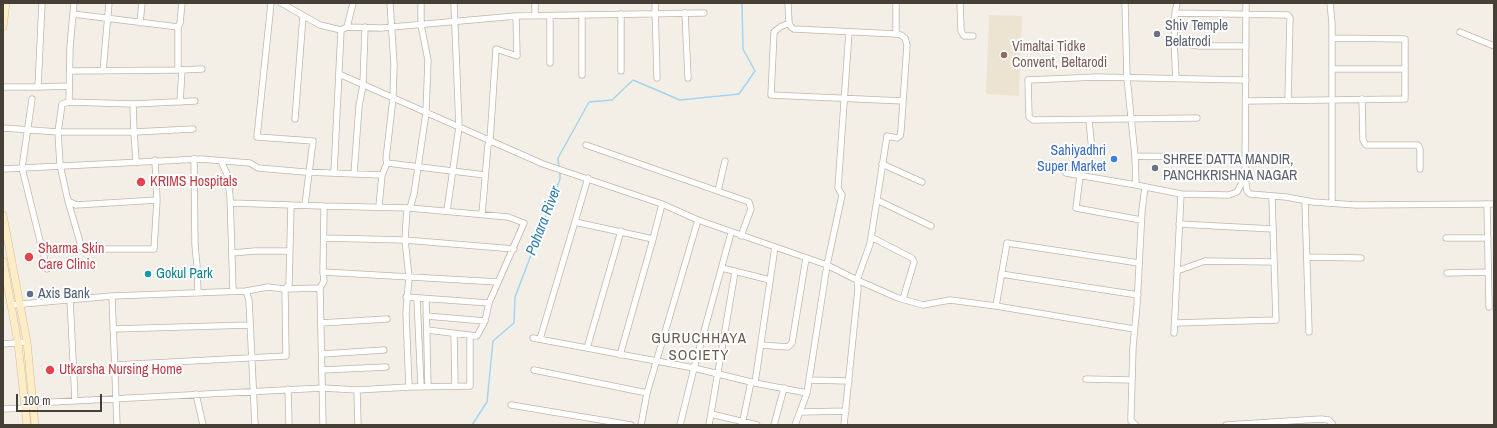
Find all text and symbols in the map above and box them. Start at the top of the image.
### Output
place label: Shiv Temple Belatrodi [1165,18,1228,50]
marker: Shiv Temple Belatrodi [1152,29,1162,39]
place label: Vimaltai Tidke Convent, Beltarodi [1012,39,1107,72]
marker: Vimaltai Tidke Convent, Beltarodi [999,50,1009,60]
place label: Sahiyadhri Super Market [1037,143,1106,176]
place label: SHREE DATTA MANDIR, PANCHKRISHNA NAGAR [1163,152,1297,184]
marker: Sahiyadhri Super Market [1109,154,1119,164]
marker: SHREE DATTA MANDIR, PANCHKRISHNA NAGAR [1150,163,1160,173]
place label: KRIMS Hospitals [150,174,237,190]
marker: KRIMS Hospitals [135,176,147,188]
water label: Pohara River [523,184,565,258]
place label: Sharma Skin Care Clinic [38,241,104,274]
marker: Sharma Skin Care Clinic [23,251,35,263]
place label: Gokul Park [156,266,213,282]
marker: Gokul Park [143,269,153,279]
place label: Axis Bank [38,286,90,302]
marker: Axis Bank [25,289,35,299]
district label: GURUCHHAYA SOCIETY [651,330,747,365]
place label: Utkarsha Nursing Home [59,362,182,378]
marker: Utkarsha Nursing Home [44,364,56,376]
scale bar [18,386,104,412]
text: 100 m [23,393,50,409]

